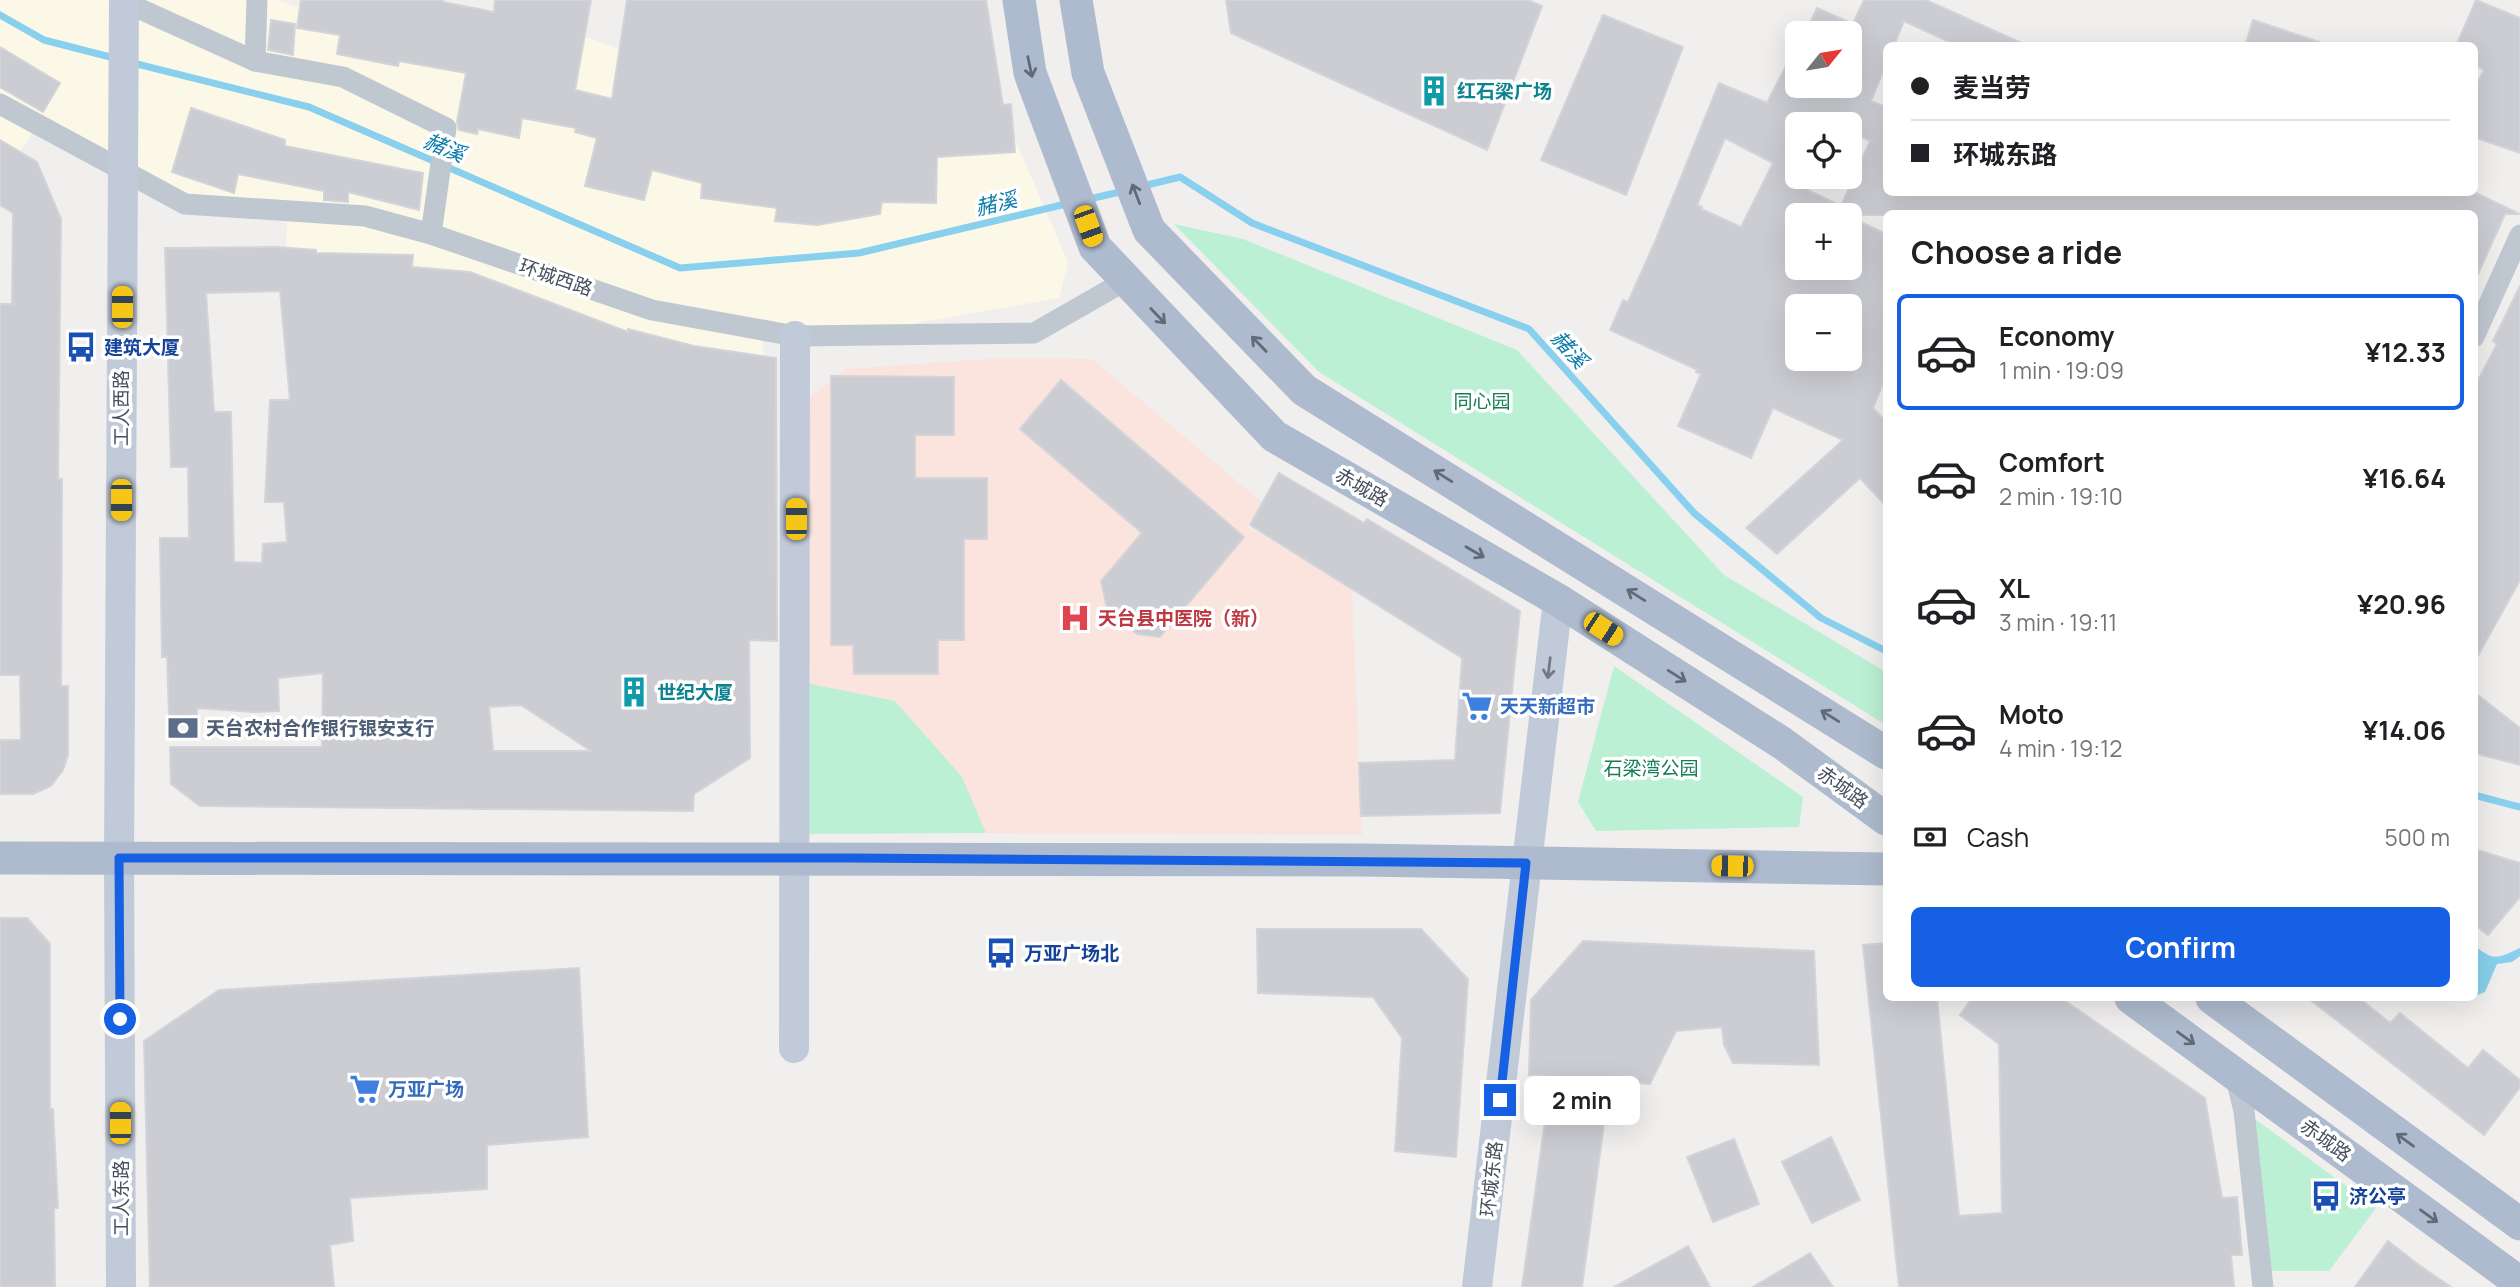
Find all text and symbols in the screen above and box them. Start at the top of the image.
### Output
north arrow [1785,21,1862,98]
map controls [1785,21,1862,371]
one-way arrow [1024,55,1038,78]
text: 麦当劳 [1953,69,2031,105]
building icon: 红石梁广场 [1417,74,1451,108]
place label: 红石梁广场 [1457,78,1552,104]
button: locate [1785,112,1862,189]
water label: 赭溪 [420,126,472,169]
text: 环城东路 [1953,136,2057,172]
water label: 赭溪 [972,184,1022,221]
one-way arrow [1128,184,1141,206]
car [1071,203,1106,249]
button: + [1785,203,1862,280]
text: Choose a ride [1911,230,2122,274]
street label: 环城西路 [516,252,596,302]
car [112,286,133,328]
button: − [1785,294,1862,371]
one-way arrow [1150,307,1167,324]
text: Economy [1999,318,2114,354]
icon: car [1915,321,1978,384]
water label: 赭溪 [1546,324,1596,375]
bus stop icon: 建筑大厦 [64,330,98,364]
place label: 建筑大厦 [104,334,180,360]
text: ¥12.33 [2365,334,2446,370]
one-way arrow [1251,336,1268,353]
text: 1 min · 19:09 [1999,354,2124,386]
street label: 工人西路 [108,370,134,446]
park label: 同心园 [1453,388,1511,414]
text: Comfort [1999,444,2105,480]
icon: car [1915,447,1978,510]
text: ¥16.64 [2363,460,2446,496]
street label: 赤城路 [1331,461,1393,513]
one-way arrow [1433,468,1453,482]
car [111,479,132,521]
text: 2 min · 19:10 [1999,480,2123,512]
car [786,498,807,540]
one-way arrow [1464,545,1484,559]
text: XL [1999,570,2030,606]
icon: car [1915,573,1978,636]
text: ¥20.96 [2357,586,2446,622]
one-way arrow [1627,588,1647,602]
hospital icon: 天台县中医院（新） [1058,601,1092,635]
place label: 天台县中医院（新） [1098,605,1269,631]
text: 3 min · 19:11 [1999,606,2117,638]
car [1580,609,1627,649]
one-way arrow [1543,656,1556,679]
one-way arrow [1667,670,1687,684]
building icon: 世纪大厦 [617,675,651,709]
place label: 世纪大厦 [657,679,733,705]
supermarket icon: 天天新超市 [1460,689,1494,723]
place label: 天天新超市 [1500,693,1595,719]
text: Moto [1999,696,2064,732]
icon: car [1915,699,1978,762]
one-way arrow [1820,708,1840,722]
bank icon: 天台农村合作银行银安支行 [166,711,200,745]
text: ¥14.06 [2362,712,2446,748]
place label: 天台农村合作银行银安支行 [206,715,434,741]
text: 4 min · 19:12 [1999,732,2122,764]
park label: 石梁湾公园 [1603,755,1699,781]
street label: 赤城路 [1812,760,1874,814]
icon: cash [1911,818,1949,856]
text: Cash [1967,819,2029,855]
text: 500 m [2385,821,2450,853]
car [1711,855,1754,877]
button: Confirm [1911,907,2450,987]
bus stop icon: 万亚广场北 [984,936,1018,970]
place label: 万亚广场北 [1024,940,1119,966]
route start [104,1003,136,1035]
one-way arrow [2176,1031,2195,1045]
supermarket icon: 万亚广场 [348,1072,382,1106]
place label: 万亚广场 [388,1076,464,1102]
callout: 2 min [1524,1076,1640,1124]
route end [1484,1084,1516,1116]
text: 2 min [1552,1084,1612,1116]
car [110,1102,131,1144]
street label: 赤城路 [2295,1113,2357,1167]
one-way arrow [2396,1133,2415,1148]
street label: 环城东路 [1474,1140,1508,1218]
street label: 工人东路 [108,1160,134,1236]
bus stop icon: 济公亭 [2309,1179,2343,1213]
place label: 济公亭 [2349,1183,2406,1209]
one-way arrow [2419,1209,2438,1223]

